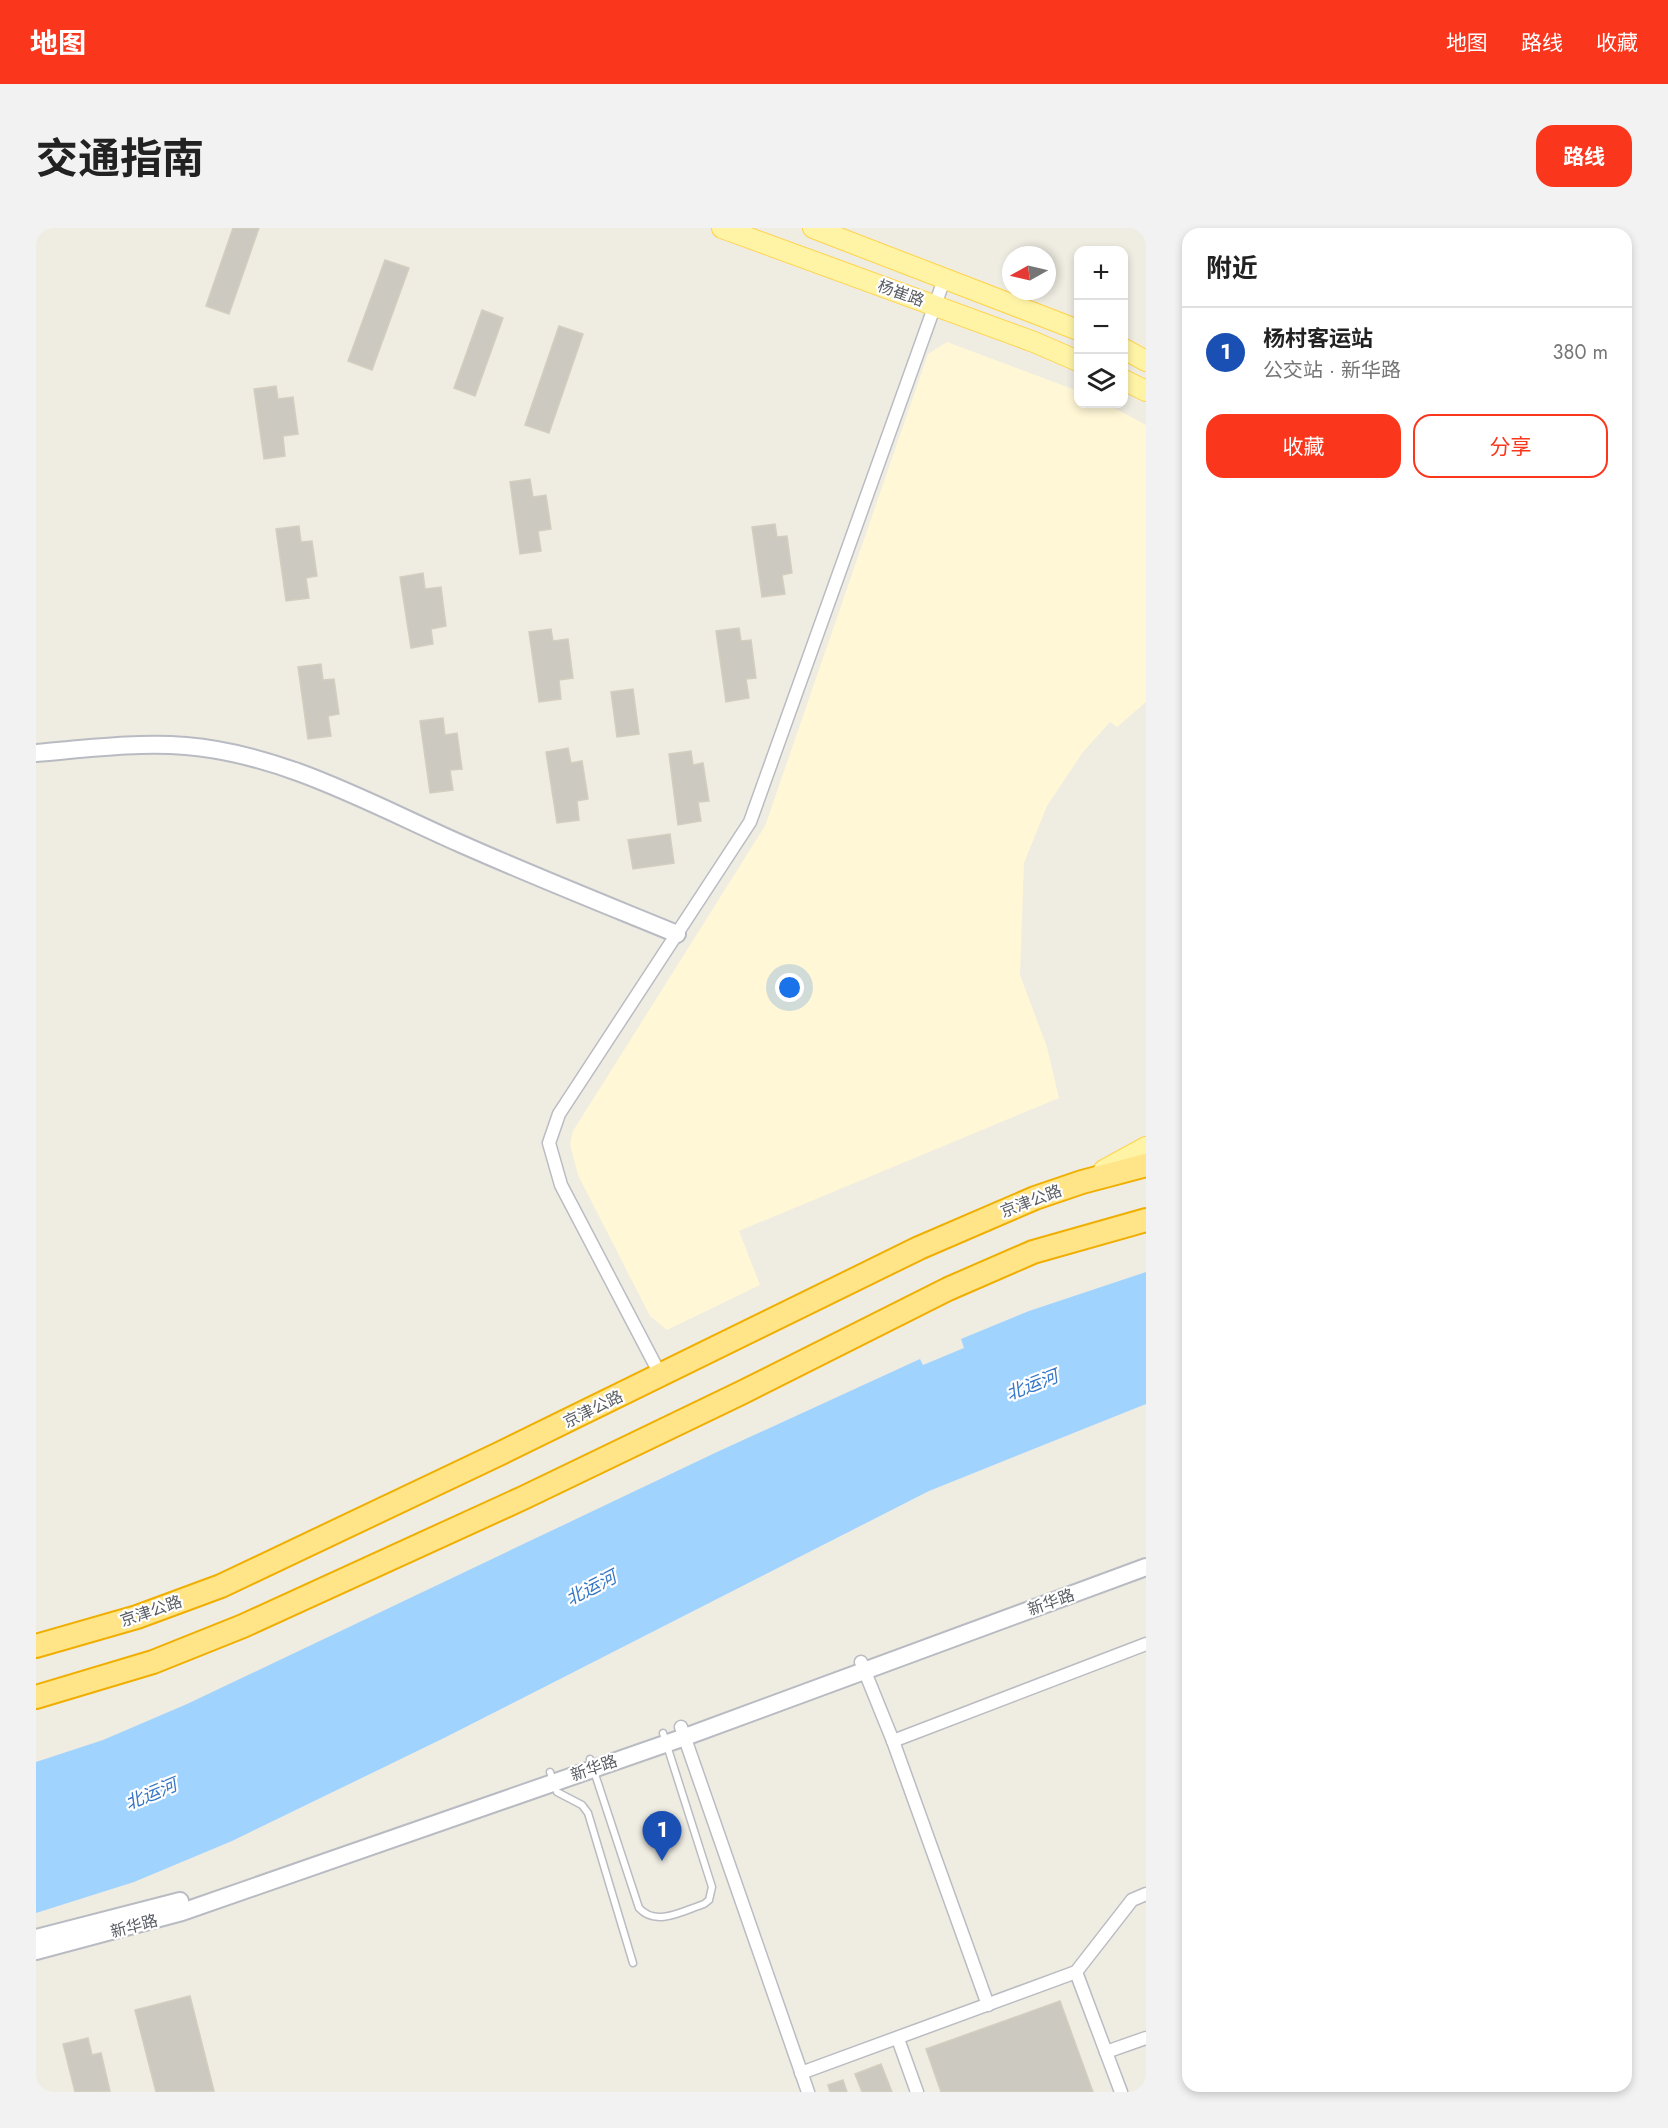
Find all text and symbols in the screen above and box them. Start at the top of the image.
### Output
text: 地图 [30,23,86,64]
text: 地图 [1446,28,1488,58]
text: 路线 [1521,28,1563,58]
text: 收藏 [1596,28,1638,58]
button: 路线 [1536,125,1632,187]
text: 交通指南 [36,128,204,189]
north arrow [1002,246,1056,300]
map controls [1074,246,1128,408]
button: + [1074,246,1128,300]
text: 附近 [1206,249,1258,287]
street label: 杨崔路 [875,274,927,312]
button: − [1074,300,1128,354]
text: 杨村客运站 [1263,322,1373,354]
text: 1 [1220,338,1231,367]
text: 380 m [1553,338,1608,367]
button: layers [1074,354,1128,408]
text: 公交站 · 新华路 [1263,356,1401,385]
button: 收藏 [1206,414,1401,478]
button: 分享 [1413,414,1608,478]
your location [775,973,804,1002]
street label: 京津公路 [997,1179,1065,1223]
water label: 北运河 [1002,1362,1065,1407]
street label: 京津公路 [559,1385,627,1433]
water label: 北运河 [561,1563,624,1612]
street label: 新华路 [1025,1583,1077,1621]
street label: 京津公路 [117,1590,185,1632]
street label: 新华路 [568,1749,620,1787]
water label: 北运河 [121,1771,184,1816]
pin: 1 [642,1812,682,1861]
street label: 新华路 [108,1909,160,1943]

